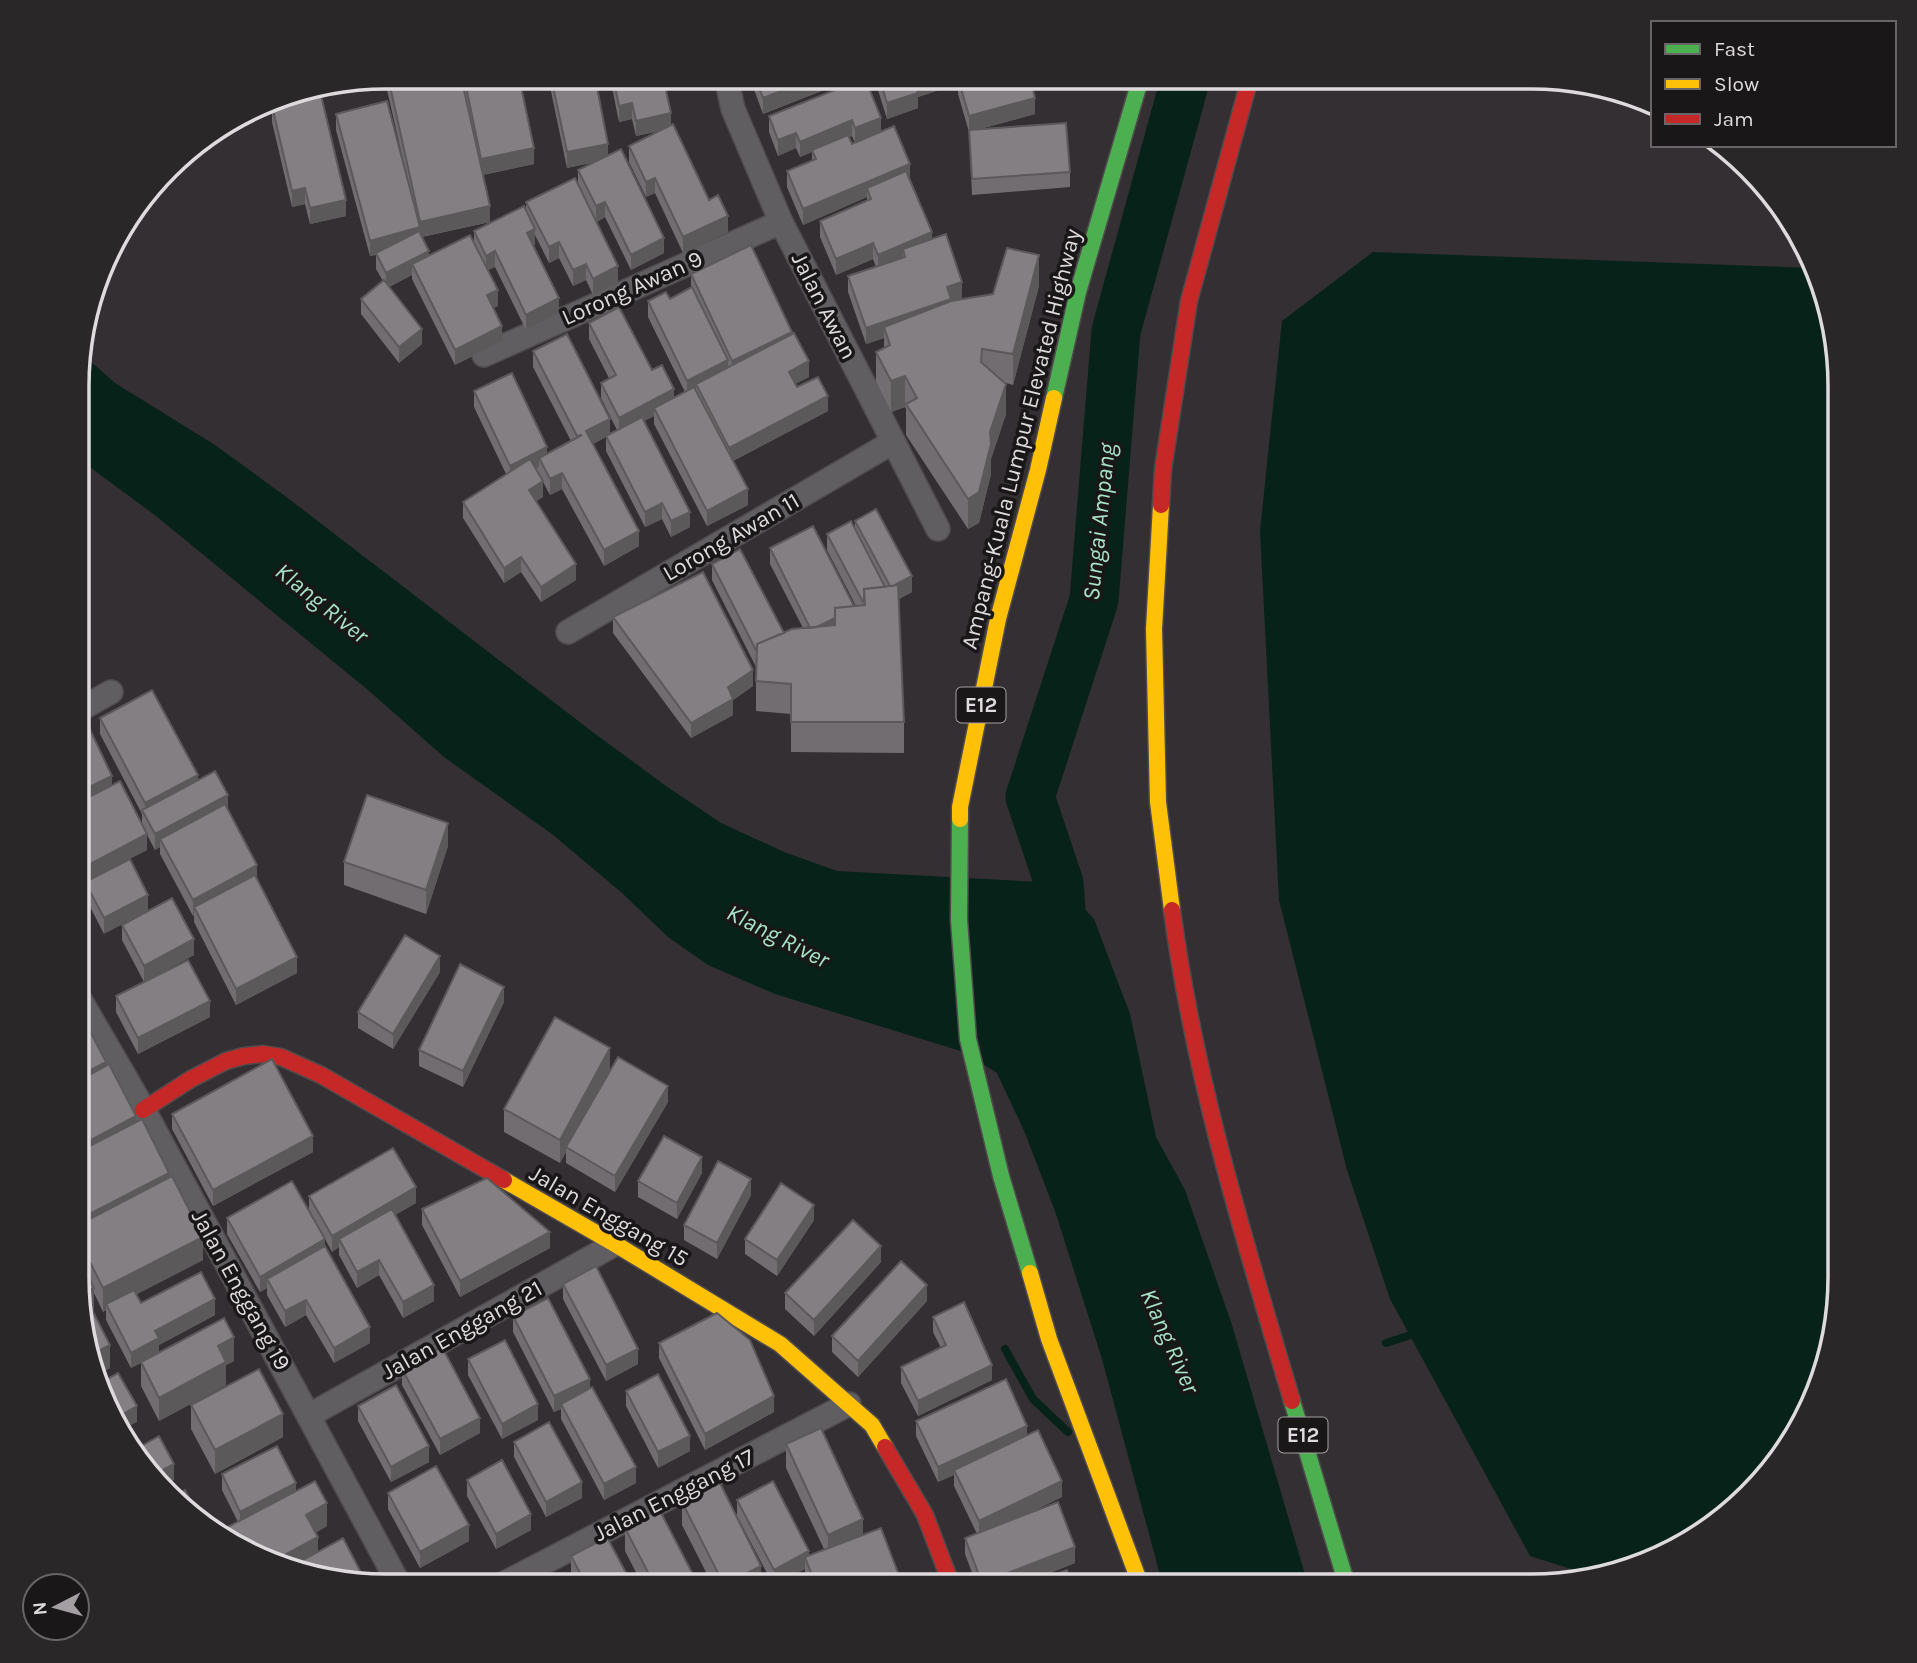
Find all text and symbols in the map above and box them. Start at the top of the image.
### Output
legend [1651,21,1896,147]
text: Fast [1714,37,1755,61]
text: Slow [1714,72,1759,96]
text: Jam [1714,107,1754,131]
street label: Ampang-Kuala Lumpur Elevated Highway [956,226,1086,652]
street label: Lorong Awan 9 [557,245,707,331]
street label: Jalan Awan [786,248,862,364]
water label: Sungai Ampang [1077,441,1121,602]
street label: Lorong Awan 11 [658,487,804,587]
water label: Klang River [270,557,375,649]
road number: E12 [956,688,1006,722]
water label: Klang River [722,898,835,974]
street label: Jalan Enggang 15 [525,1160,693,1272]
street label: Jalan Enggang 19 [186,1205,296,1375]
street label: Jalan Enggang 21 [377,1275,547,1385]
water label: Klang River [1135,1284,1206,1398]
road number: E12 [1278,1418,1328,1452]
street label: Jalan Enggang 17 [589,1443,759,1547]
north arrow [21,1572,91,1642]
text: N [28,1601,52,1617]

